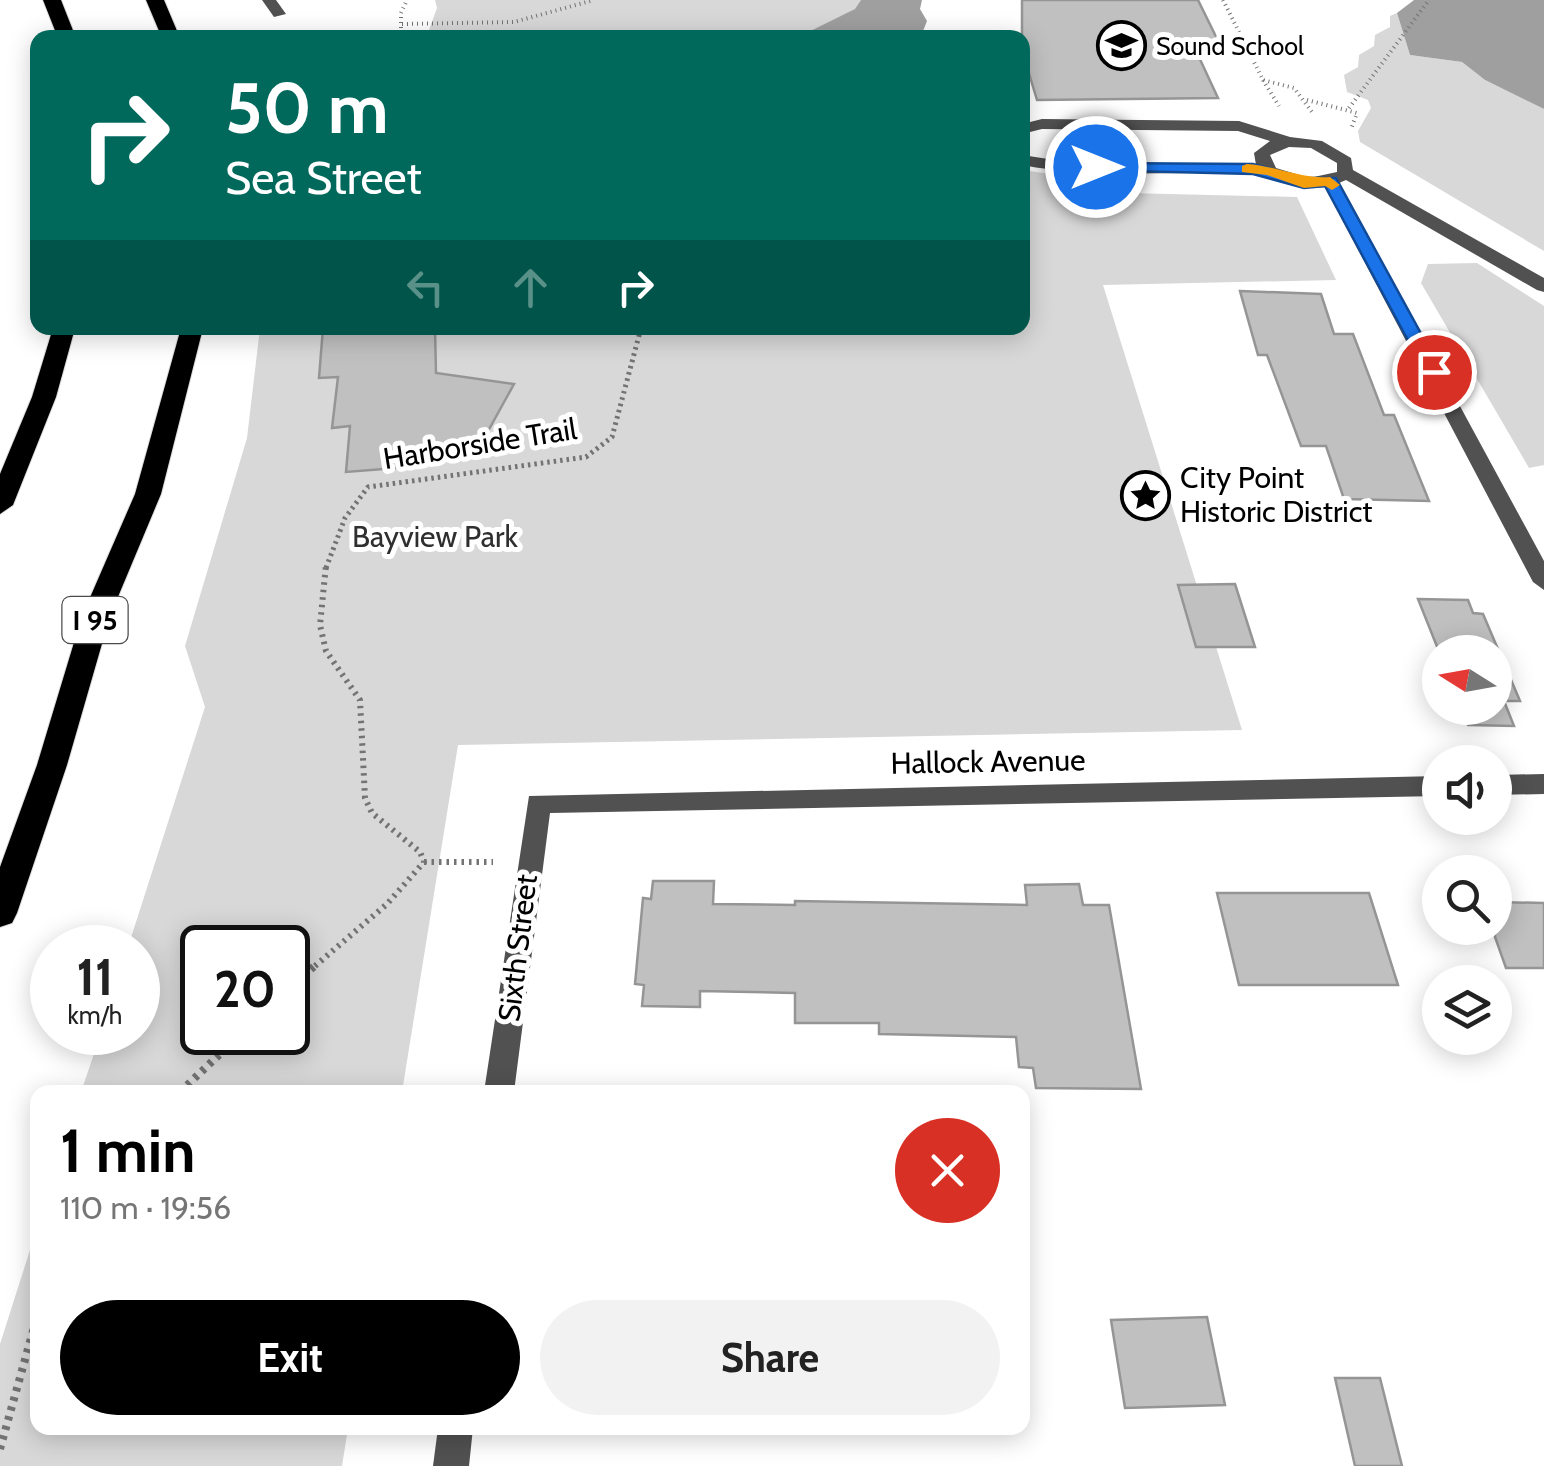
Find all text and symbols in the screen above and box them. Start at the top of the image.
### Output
school or university icon: Sound School [1095,20,1147,72]
place label: Sound School [1156,31,1304,61]
text: 50 m [225,65,389,151]
icon: right [60,70,190,200]
position arrow [1044,115,1148,219]
text: Sea Street [225,151,422,205]
icon: left [398,260,453,315]
icon: ahead [503,260,558,315]
icon: right [608,260,663,315]
pin [1392,330,1477,415]
icon: arrive [1407,345,1462,400]
street label: Harborside Trail [381,410,579,477]
place label: City Point Historic District [1180,459,1372,530]
place icon: City Point Historic District [1119,469,1171,521]
park label: Bayview Park [352,518,519,555]
road number: I 95 [62,597,128,643]
north arrow [1422,635,1512,725]
map controls [1422,635,1512,1055]
street label: Hallock Avenue [890,741,1086,782]
button: sound [1422,745,1512,835]
button: search [1422,855,1512,945]
street label: Sixth Street [490,872,545,1024]
speed limit sign: 20 [180,925,310,1055]
text: 11 [77,947,113,1008]
button: layers [1422,965,1512,1055]
text: km/h [68,1000,122,1030]
text: 1 min [60,1114,195,1187]
button: close [895,1118,1000,1223]
text: 110 m · 19:56 [60,1188,231,1227]
button: Exit [60,1300,520,1415]
button: Share [540,1300,1000,1415]

